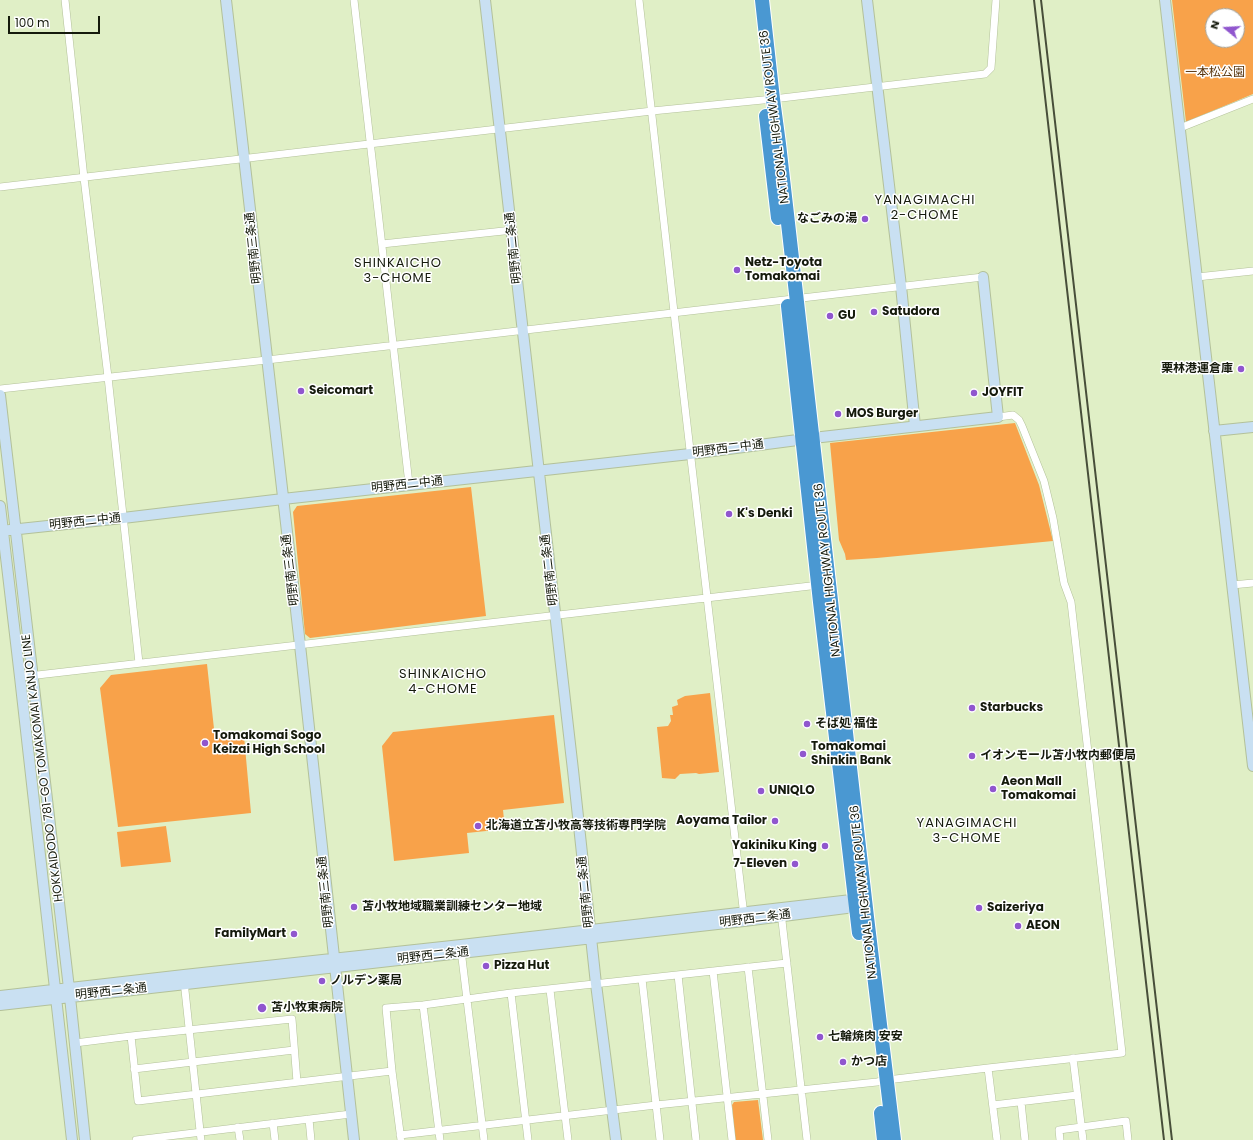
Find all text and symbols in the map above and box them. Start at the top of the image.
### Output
scale bar [10,8,102,34]
north arrow [1205,8,1245,48]
text: 100 m [15,14,49,31]
text: N [1206,18,1223,31]
street label: NATIONAL HIGHWAY ROUTE 36 [757,29,793,205]
park label: 一本松公園 [1185,66,1245,80]
district label: YANAGIMACHI 2-CHOME [875,193,975,224]
street label: 明野南三条通 [243,211,265,285]
street label: 明野南二条通 [503,211,525,285]
place label: なごみの湯 [797,212,857,226]
marker: なごみの湯 [860,214,870,224]
district label: SHINKAICHO 3-CHOME [354,256,442,287]
place label: Netz-Toyota Tomakomai [745,256,822,284]
marker: Netz-Toyota Tomakomai [732,265,742,275]
place label: Satudora [882,305,940,319]
marker: Satudora [869,307,879,317]
place label: GU [838,309,856,323]
marker: GU [825,311,835,321]
place label: 栗林港運倉庫 [1161,362,1233,376]
marker: 栗林港運倉庫 [1236,364,1246,374]
place label: Seicomart [309,384,373,398]
marker: Seicomart [296,386,306,396]
place label: JOYFIT [982,386,1024,400]
marker: JOYFIT [969,388,979,398]
place label: MOS Burger [846,407,918,421]
marker: MOS Burger [833,409,843,419]
street label: 明野西二中通 [691,437,765,461]
street label: 明野西二中通 [370,474,444,496]
street label: NATIONAL HIGHWAY ROUTE 36 [812,482,844,658]
place label: K's Denki [737,507,792,521]
marker: K's Denki [724,509,734,519]
street label: 明野西二中通 [48,511,122,533]
street label: 明野南三条通 [279,533,303,607]
street label: 明野南二条通 [538,533,562,607]
street label: HOKKAIDODO 781-GO TOMAKOMAI KANJO LINE [19,633,67,903]
district label: SHINKAICHO 4-CHOME [399,667,487,698]
place label: Starbucks [980,701,1043,715]
marker: Starbucks [967,703,977,713]
place label: そば処 福住 [815,717,878,731]
marker: そば処 福住 [802,719,812,729]
place label: Tomakomai Sogo Keizai High School [213,729,325,757]
marker: Tomakomai Sogo Keizai High School [200,738,210,748]
place label: Tomakomai Shinkin Bank [811,740,891,768]
marker: Tomakomai Shinkin Bank [798,749,808,759]
place label: イオンモール苫小牧内郵便局 [980,749,1136,763]
marker: イオンモール苫小牧内郵便局 [967,751,977,761]
place label: Aeon Mall Tomakomai [1001,775,1076,803]
place label: UNIQLO [769,784,815,798]
marker: Aeon Mall Tomakomai [988,784,998,794]
marker: UNIQLO [756,786,766,796]
street label: NATIONAL HIGHWAY ROUTE 36 [848,804,880,980]
place label: Aoyama Tailor [676,814,767,828]
marker: Aoyama Tailor [770,816,780,826]
district label: YANAGIMACHI 3-CHOME [917,816,1017,847]
place label: 北海道立苫小牧高等技術専門学院 [486,819,666,833]
marker: 北海道立苫小牧高等技術専門学院 [473,821,483,831]
place label: Yakiniku King [732,839,817,853]
marker: Yakiniku King [820,841,830,851]
street label: 明野南三条通 [315,855,337,929]
street label: 明野南二条通 [575,855,597,929]
place label: 7-Eleven [733,857,787,871]
marker: 7-Eleven [790,859,800,869]
place label: 苫小牧地域職業訓練センター地域 [362,900,542,914]
place label: Saizeriya [987,901,1044,915]
marker: 苫小牧地域職業訓練センター地域 [349,902,359,912]
marker: Saizeriya [974,903,984,913]
street label: 明野西二条通 [718,907,792,931]
place label: AEON [1026,919,1060,933]
marker: AEON [1013,921,1023,931]
place label: FamilyMart [215,927,286,941]
marker: FamilyMart [289,929,299,939]
street label: 明野西二条通 [396,945,470,967]
place label: Pizza Hut [494,959,549,973]
marker: Pizza Hut [481,961,491,971]
place label: ノルデン薬局 [330,974,402,988]
marker: ノルデン薬局 [317,976,327,986]
street label: 明野西二条通 [74,981,148,1003]
place label: 苫小牧東病院 [271,1001,343,1015]
marker: 苫小牧東病院 [256,1002,268,1014]
place label: 七輪焼肉 安安 [828,1030,903,1044]
marker: 七輪焼肉 安安 [815,1032,825,1042]
place label: かつ店 [851,1055,887,1069]
marker: かつ店 [838,1057,848,1067]

